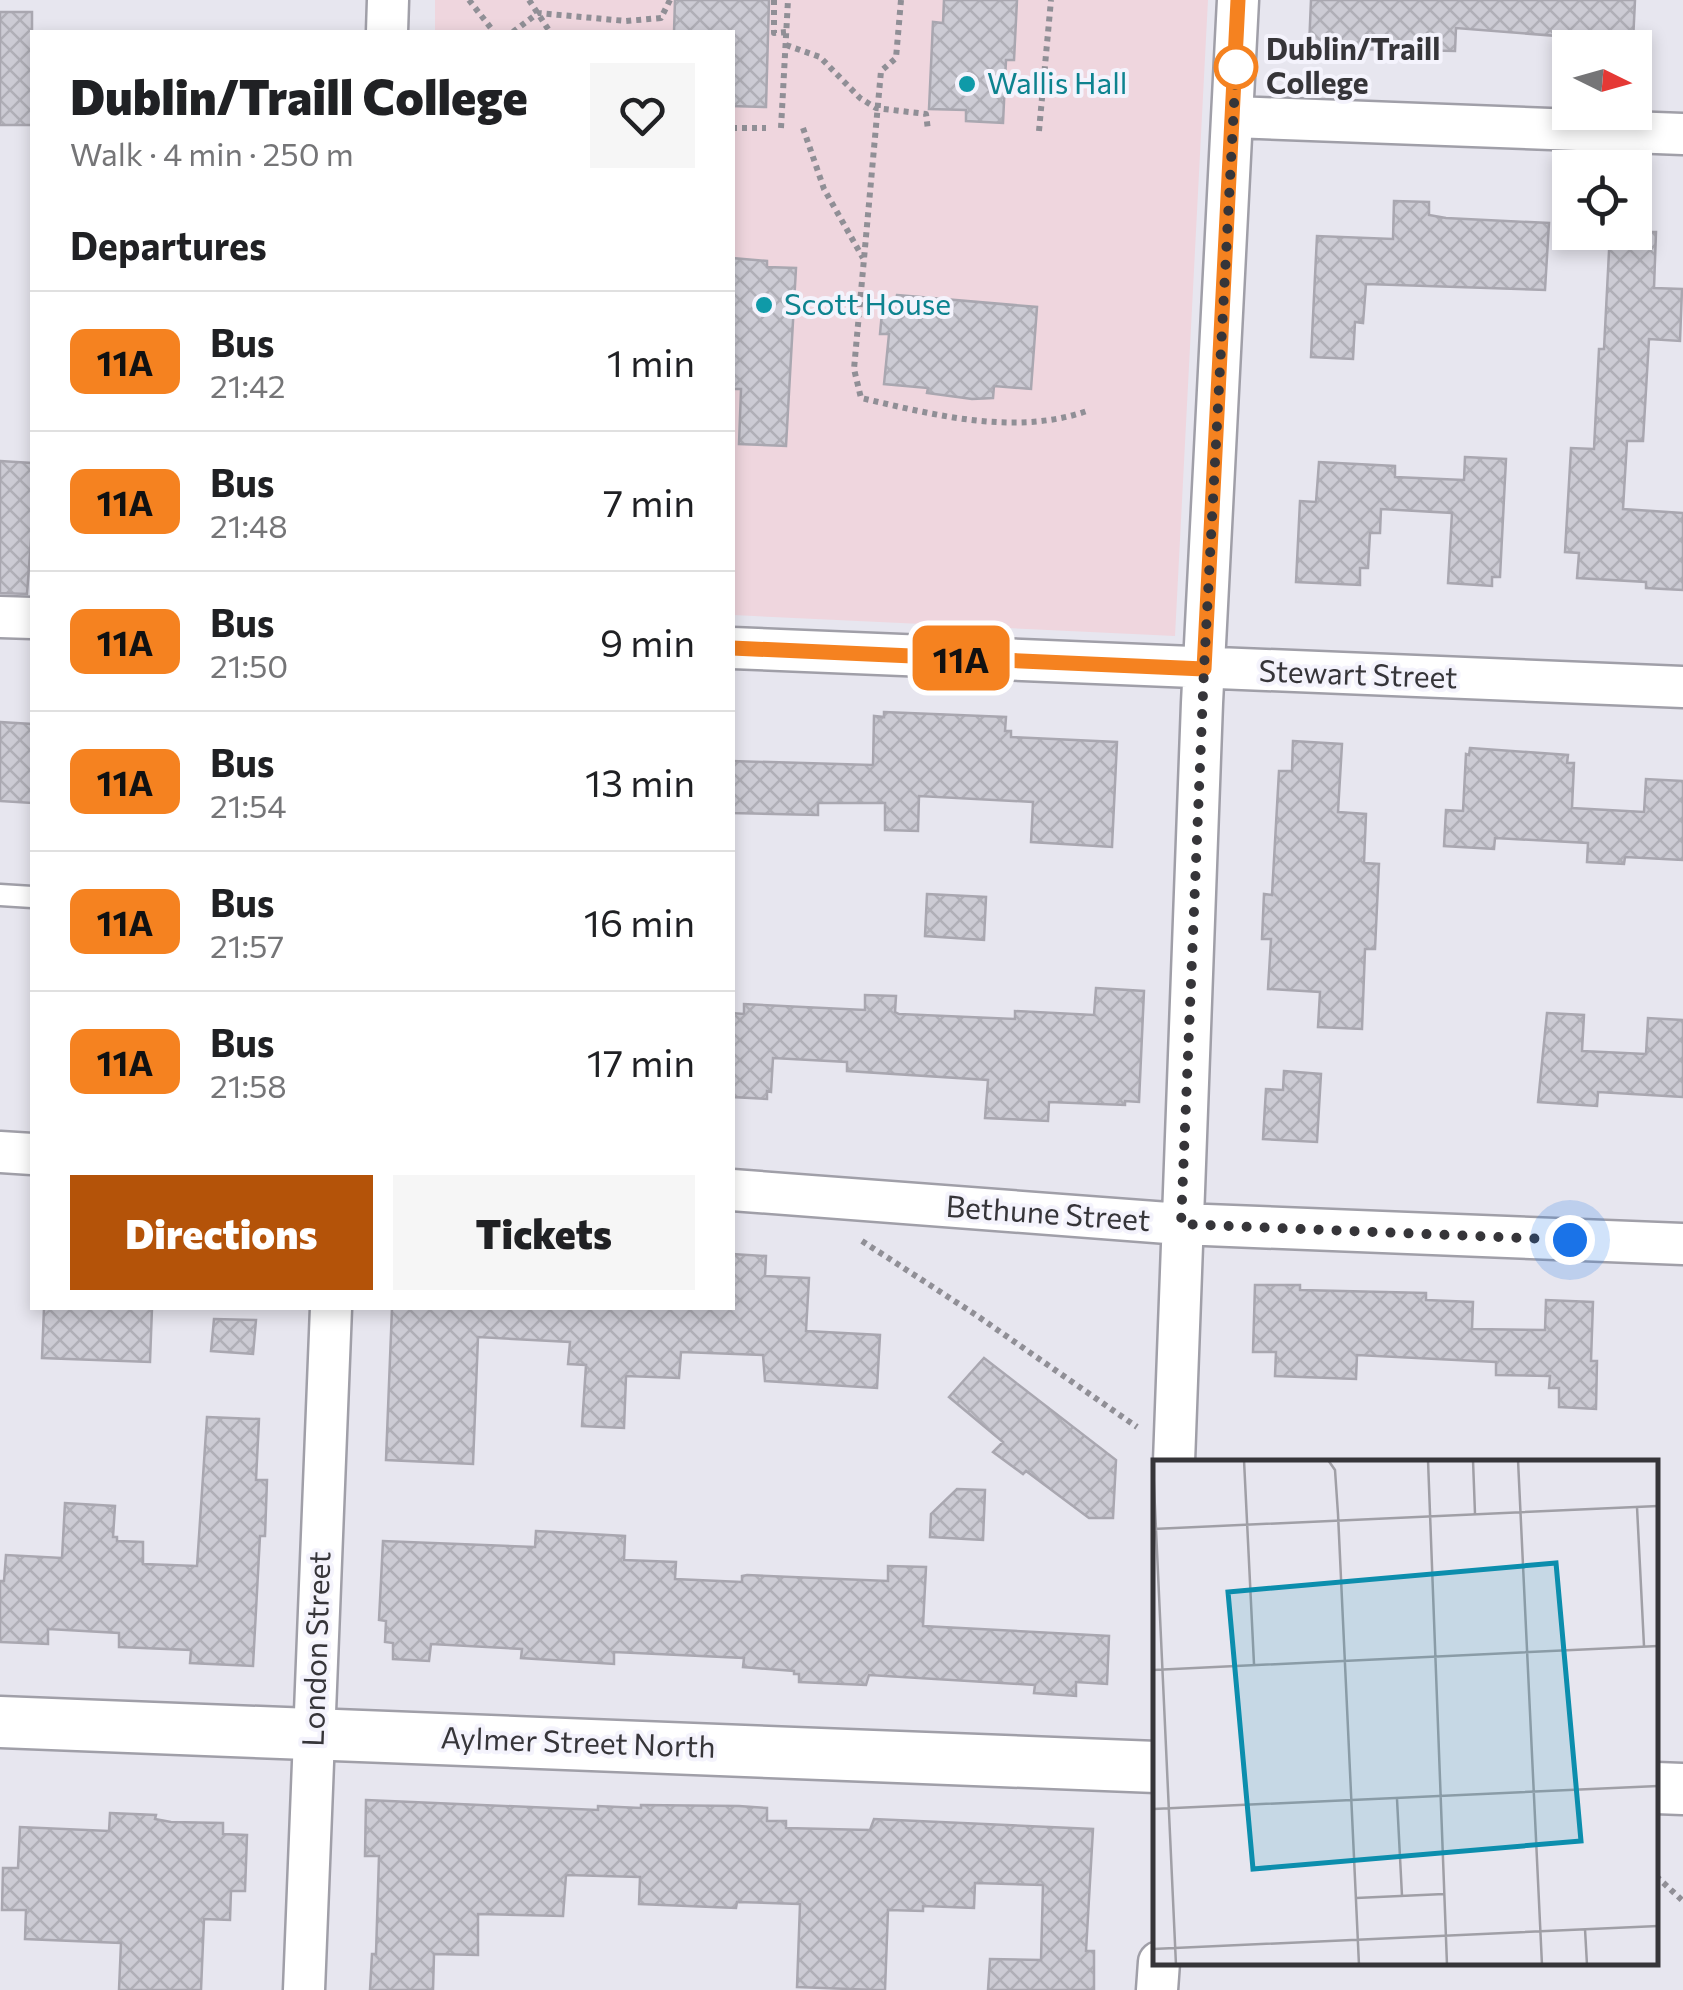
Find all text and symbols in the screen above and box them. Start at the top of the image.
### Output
place label: Dublin/Traill College [1266,29,1440,100]
north arrow [1552,30,1652,130]
map controls [1552,30,1652,250]
marker: Dublin/Traill College [1215,46,1257,88]
button: heart [590,63,695,168]
place label: Wallis Hall [987,63,1127,100]
text: Dublin/Traill College [70,66,528,125]
marker: Wallis Hall [956,73,978,95]
text: Walk · 4 min · 250 m [70,133,354,173]
button: locate [1552,150,1652,250]
text: Departures [70,221,267,268]
place label: Scott House [784,284,951,321]
marker: Scott House [753,294,775,316]
text: Bus [210,318,275,365]
text: 1 min [607,338,695,385]
text: 11A [97,340,153,383]
text: 21:42 [210,365,285,405]
text: Bus [210,458,275,505]
text: 7 min [603,478,695,525]
text: 11A [97,480,153,523]
text: 21:48 [210,505,288,545]
text: Bus [210,598,275,645]
text: 9 min [600,618,695,665]
text: 11A [97,620,153,663]
line badge: 11A [904,626,1018,690]
text: 11A [933,637,989,680]
text: 21:50 [210,645,288,685]
street label: Stewart Street [1258,651,1458,694]
text: Bus [210,738,275,785]
text: 13 min [585,758,695,805]
text: 11A [97,760,153,803]
text: 21:54 [210,785,287,825]
text: Bus [210,878,275,925]
text: 16 min [584,898,695,945]
text: 11A [97,900,153,943]
text: 21:57 [210,925,284,965]
text: Bus [210,1018,275,1065]
text: 17 min [587,1038,695,1085]
text: 11A [97,1040,153,1083]
text: 21:58 [210,1065,287,1105]
button: Directions [70,1175,373,1290]
button: Tickets [393,1175,695,1290]
street label: Bethune Street [945,1186,1152,1237]
your location [1545,1215,1595,1265]
inset map [1153,1460,1658,1965]
street label: London Street [293,1551,336,1747]
street label: Aylmer Street North [440,1717,716,1764]

